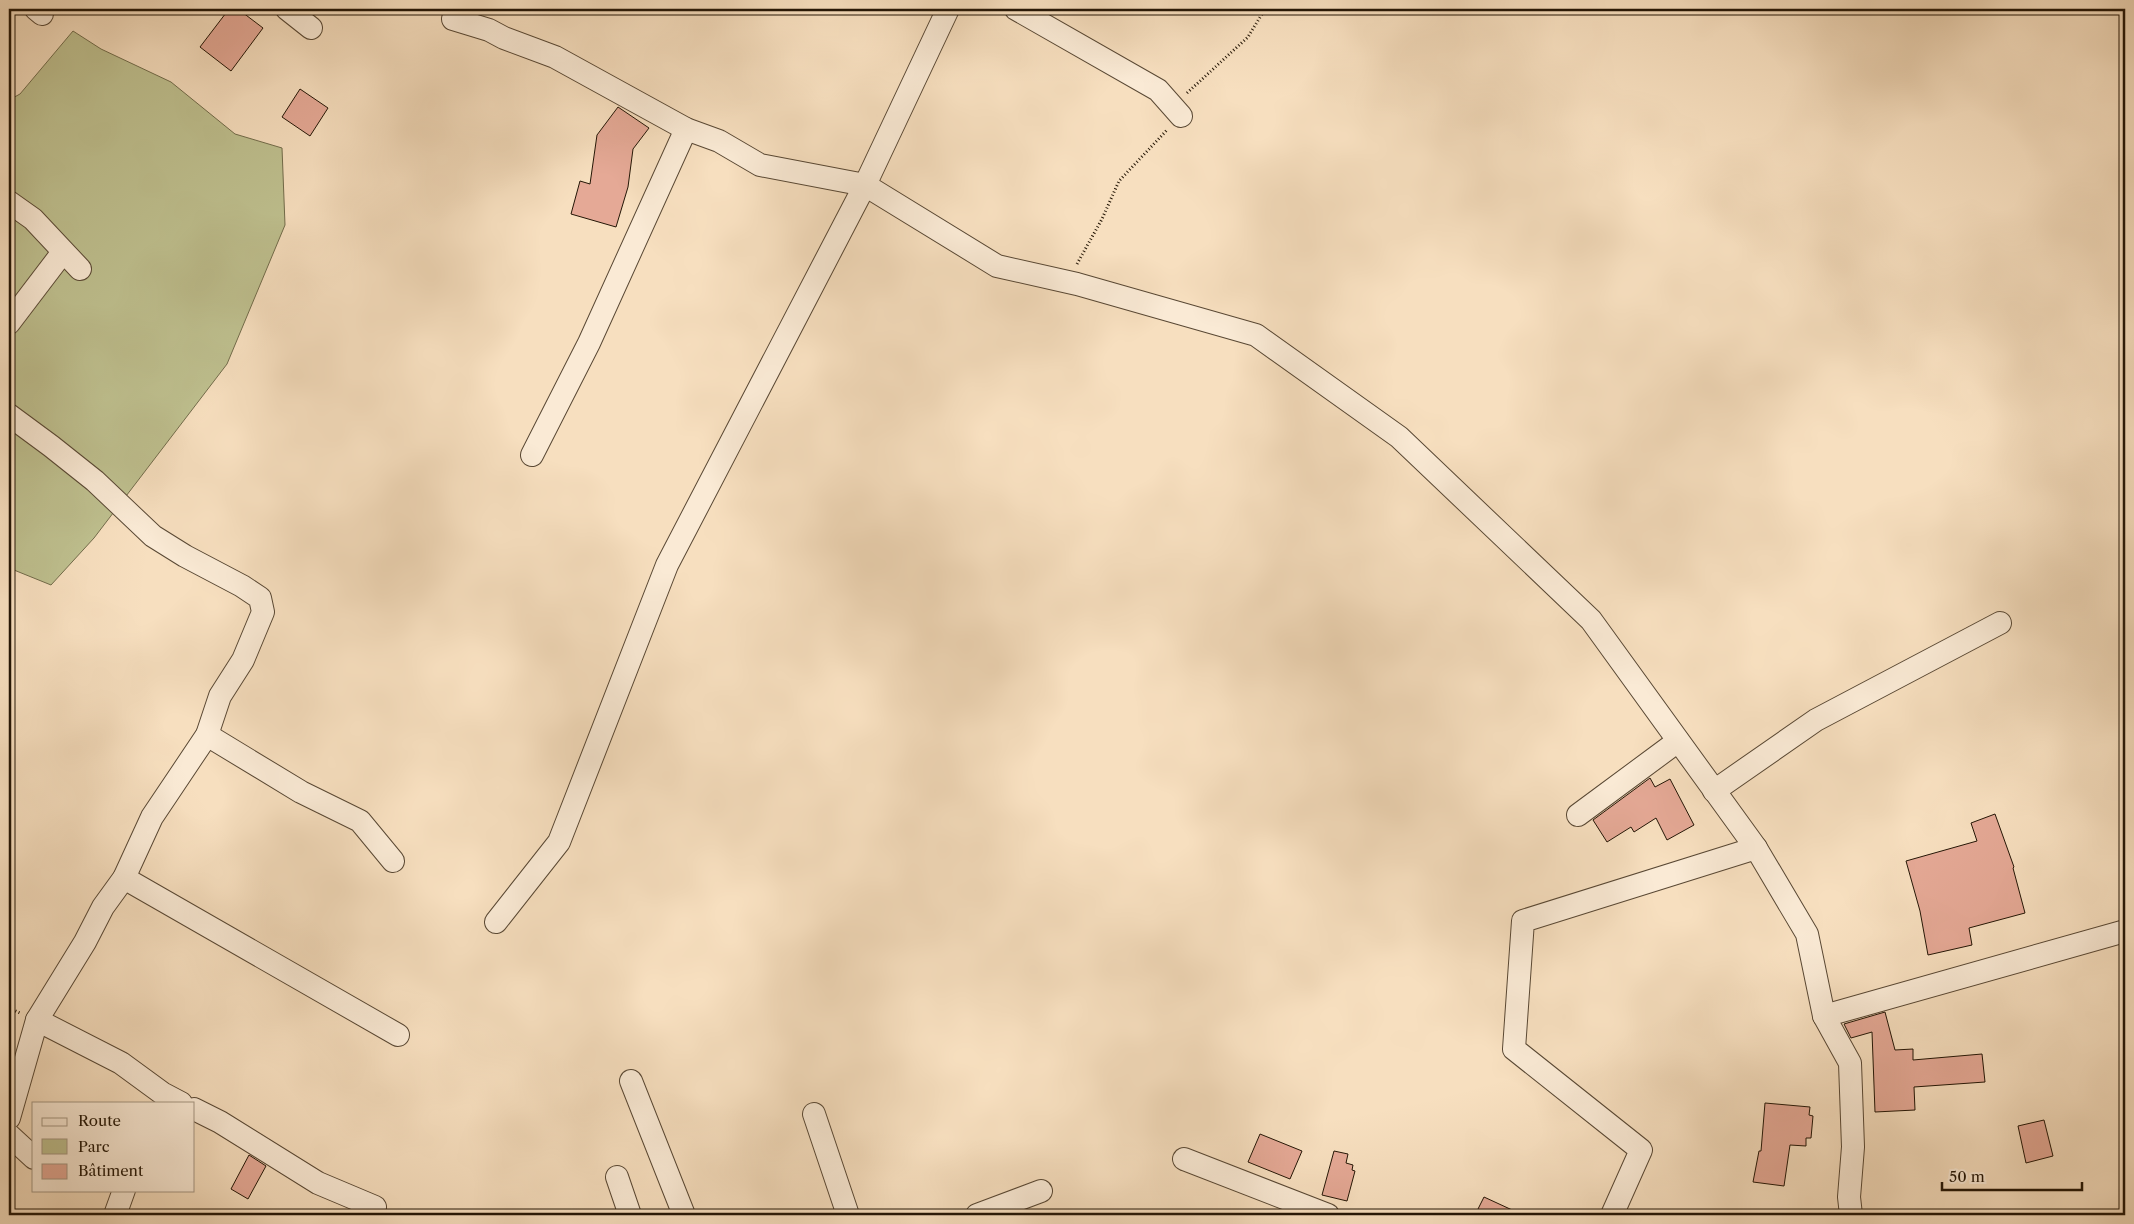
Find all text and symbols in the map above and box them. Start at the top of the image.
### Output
legend [32,1102,195,1192]
text: Route [78,1111,121,1130]
text: Parc [78,1137,110,1156]
scale bar [1942,1159,2082,1191]
text: Bâtiment [78,1161,144,1180]
text: 50 m [1949,1167,1985,1186]

